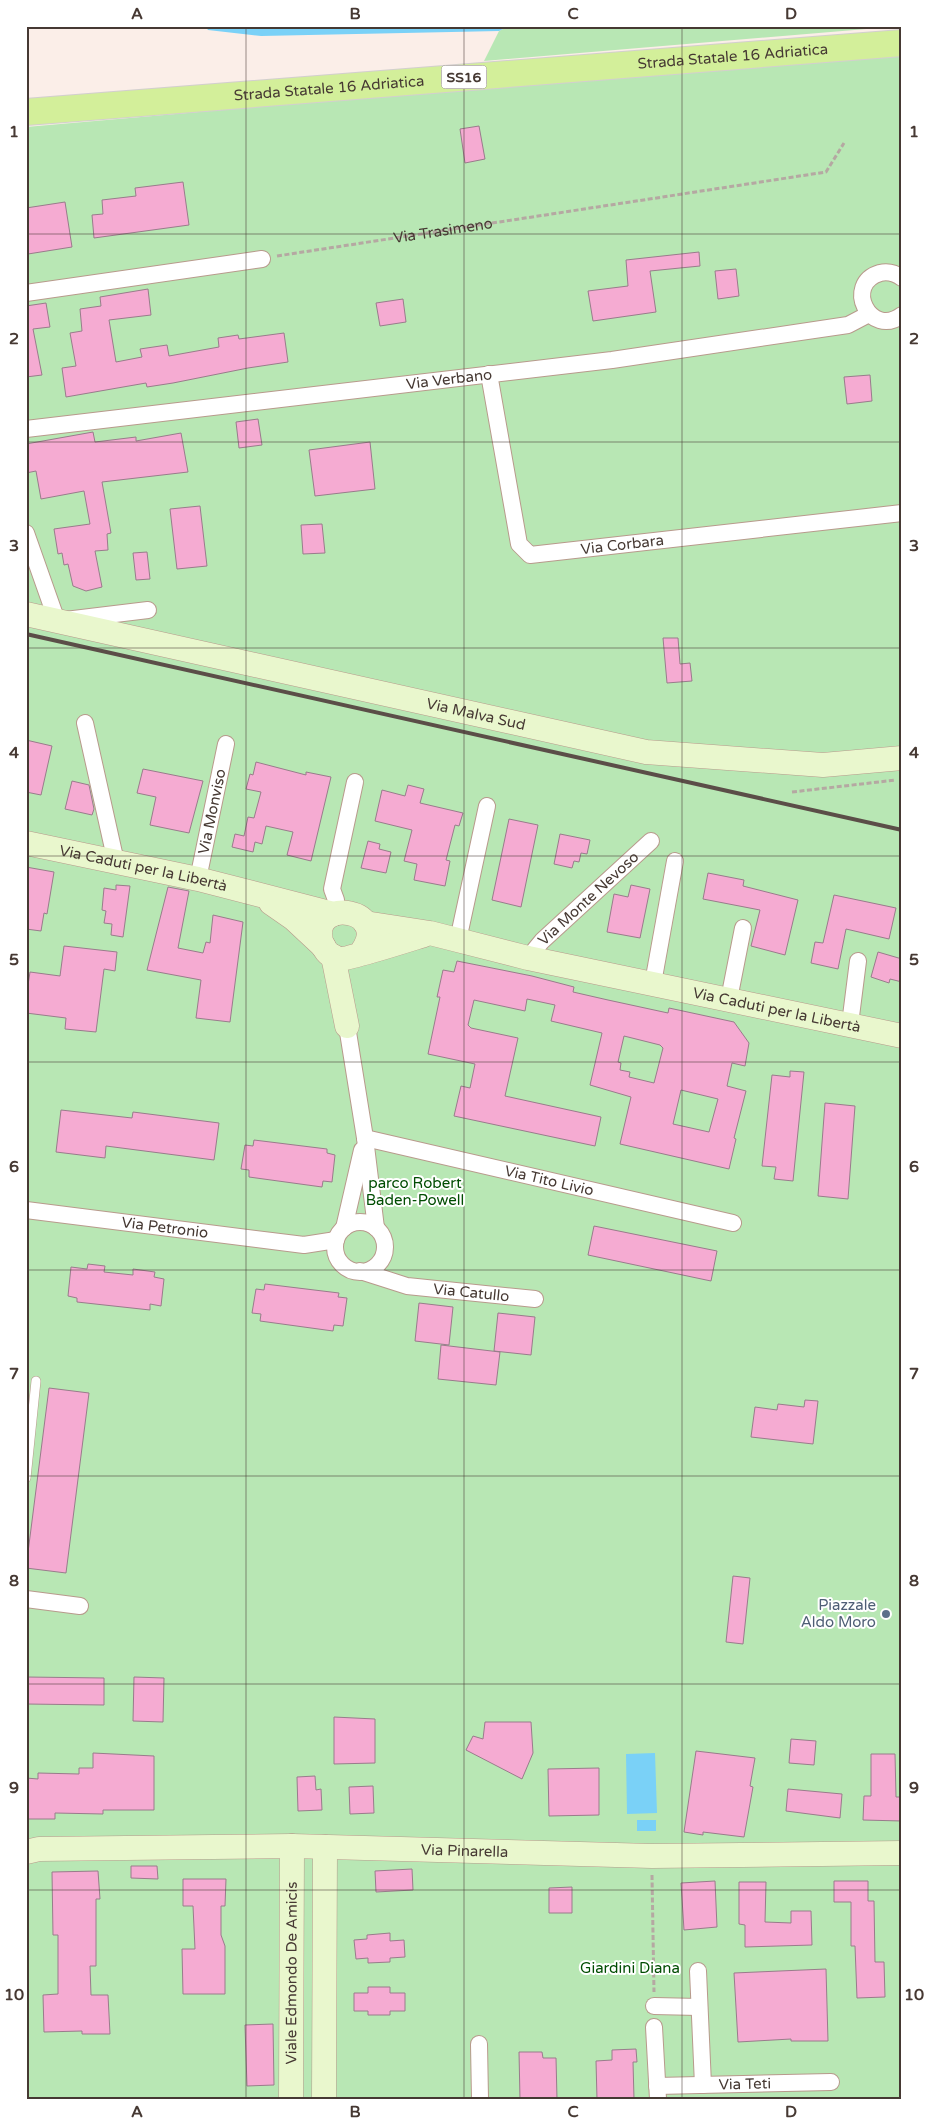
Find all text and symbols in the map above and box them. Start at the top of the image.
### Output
text: A [131,4,143,24]
text: B [349,4,361,24]
text: C [567,4,579,24]
text: D [785,4,797,24]
street label: Strada Statale 16 Adriatica [637,40,829,73]
road number: SS16 [442,66,486,88]
street label: Strada Statale 16 Adriatica [233,72,425,105]
text: 1 [9,122,19,142]
text: 1 [909,122,919,142]
street label: Via Trasimeno [392,214,494,247]
text: 2 [9,329,19,349]
text: 2 [909,329,919,349]
street label: Via Verbano [405,365,493,393]
street label: Via Corbara [580,531,665,558]
text: 3 [9,536,19,556]
text: 3 [909,536,919,556]
street label: Via Malva Sud [425,694,527,734]
text: 4 [9,743,19,763]
text: 4 [909,743,919,763]
street label: Via Monviso [194,767,230,856]
street label: Via Caduti per la Libertà [58,841,229,895]
street label: Via Monte Nevoso [534,848,643,949]
text: 5 [9,950,19,970]
text: 5 [909,950,919,970]
street label: Via Caduti per la Libertà [691,984,862,1036]
text: 6 [9,1157,19,1177]
text: 6 [909,1157,919,1177]
street label: Via Tito Livio [503,1162,596,1200]
park label: parco Robert Baden-Powell [366,1174,464,1209]
street label: Via Petronio [121,1213,209,1242]
street label: Via Catullo [432,1280,510,1305]
text: 7 [9,1364,19,1384]
text: 7 [909,1364,919,1384]
text: 8 [9,1571,19,1591]
text: 8 [909,1571,919,1591]
place label: Piazzale Aldo Moro [801,1596,876,1631]
marker: Piazzale Aldo Moro [880,1608,892,1620]
text: 9 [9,1778,19,1798]
text: 9 [909,1778,919,1798]
street label: Via Pinarella [421,1841,509,1861]
street label: Viale Edmondo De Amicis [282,1881,301,2065]
park label: Giardini Diana [580,1959,680,1977]
text: 10 [4,1985,24,2005]
text: 10 [904,1985,924,2005]
street label: Via Teti [719,2074,771,2094]
text: A [131,2102,143,2122]
text: B [349,2102,361,2122]
text: C [567,2102,579,2122]
text: D [785,2102,797,2122]

